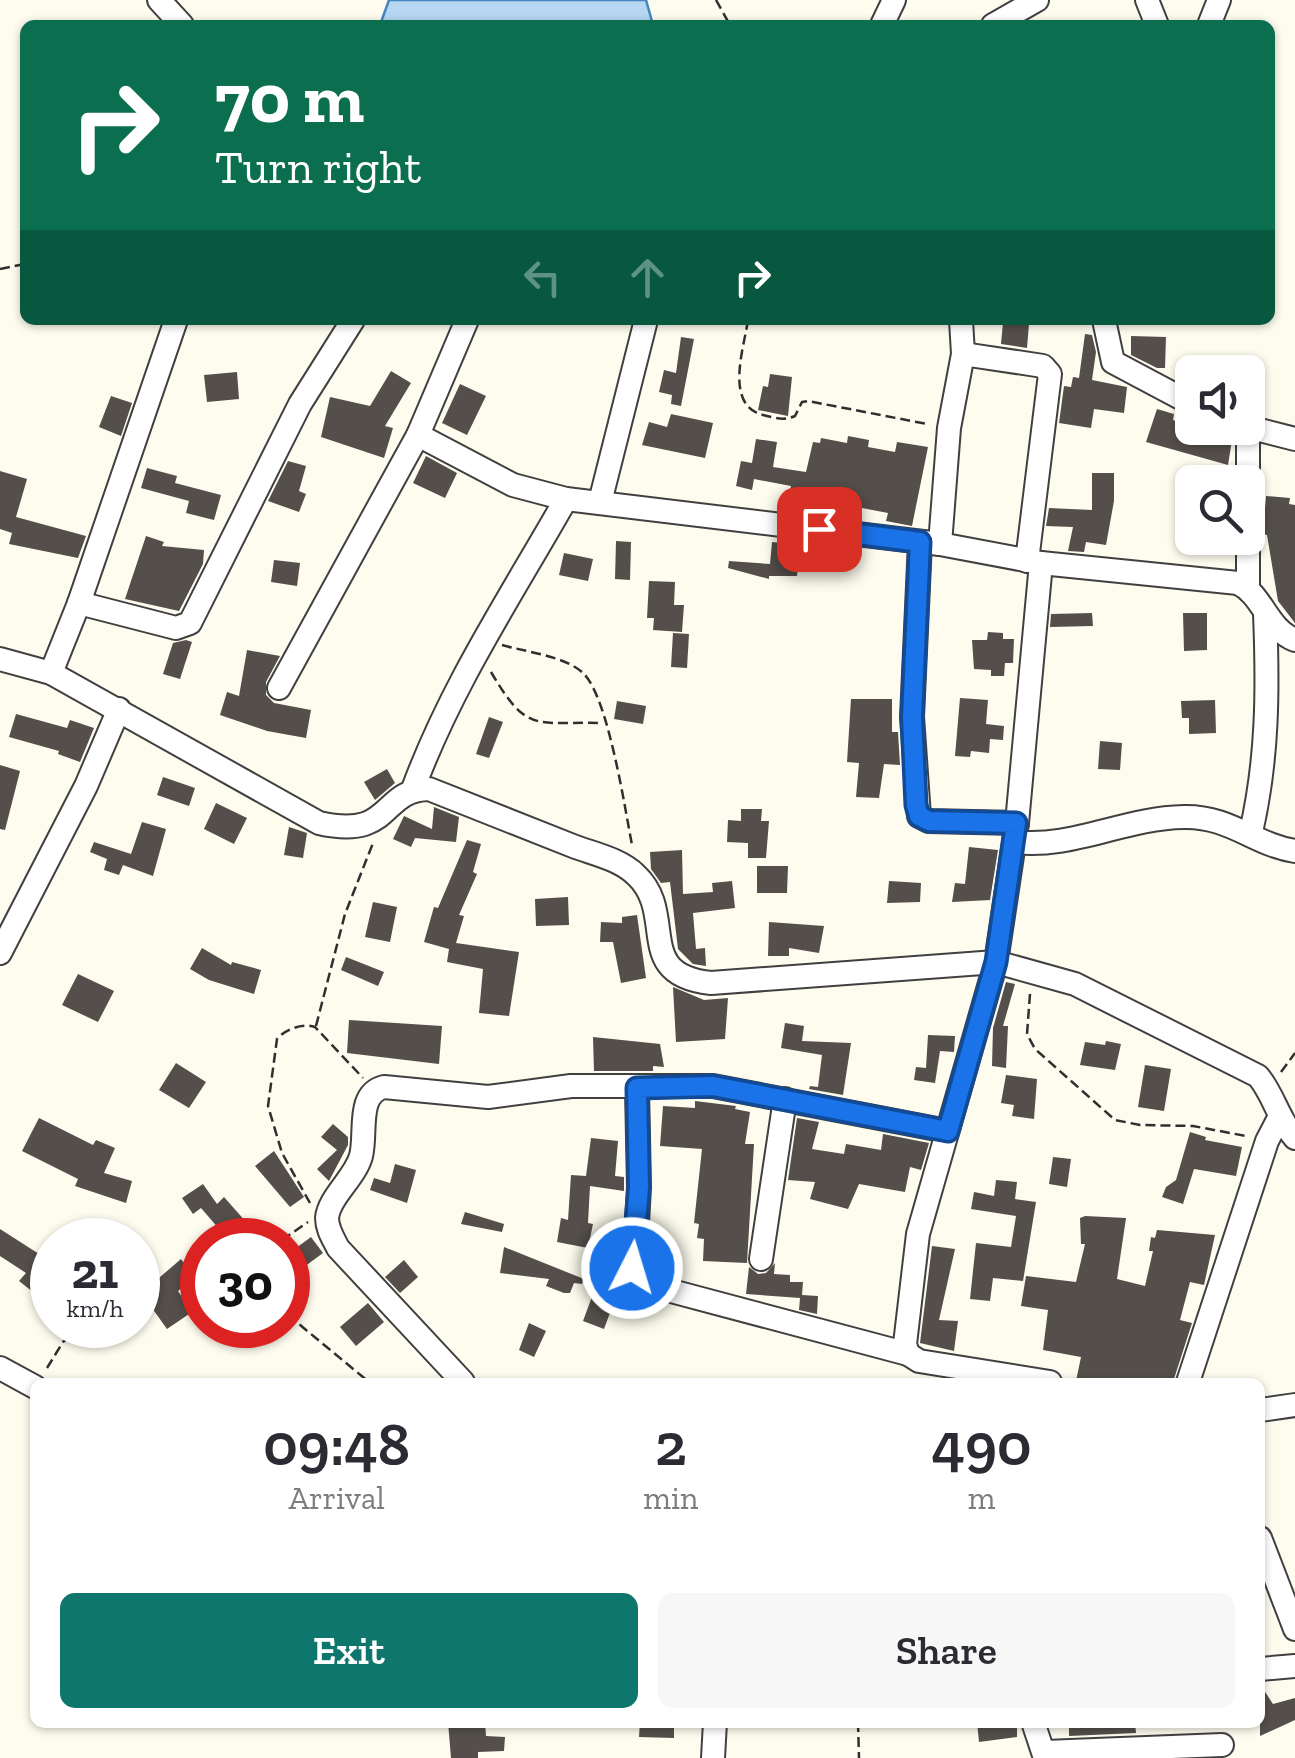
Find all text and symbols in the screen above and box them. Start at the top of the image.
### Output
text: 70 m [215,56,364,140]
icon: right [50,60,180,190]
text: Turn right [215,141,421,195]
icon: left [515,250,570,305]
icon: ahead [620,250,675,305]
icon: right [725,250,780,305]
map controls [1175,355,1265,555]
button: sound [1175,355,1265,445]
button: search [1175,465,1265,555]
pin [777,487,862,572]
icon: arrive [792,502,847,557]
position arrow [580,1216,684,1320]
speed limit sign: 30 [180,1218,310,1348]
text: 21 [71,1241,119,1301]
text: km/h [66,1293,124,1323]
text: 09:48 [263,1408,410,1480]
text: 2 [655,1408,687,1480]
text: 490 [932,1408,1032,1480]
text: Arrival [288,1479,385,1517]
text: min [643,1479,698,1517]
text: m [968,1479,995,1517]
button: Exit [60,1593,638,1708]
button: Share [658,1593,1235,1708]

